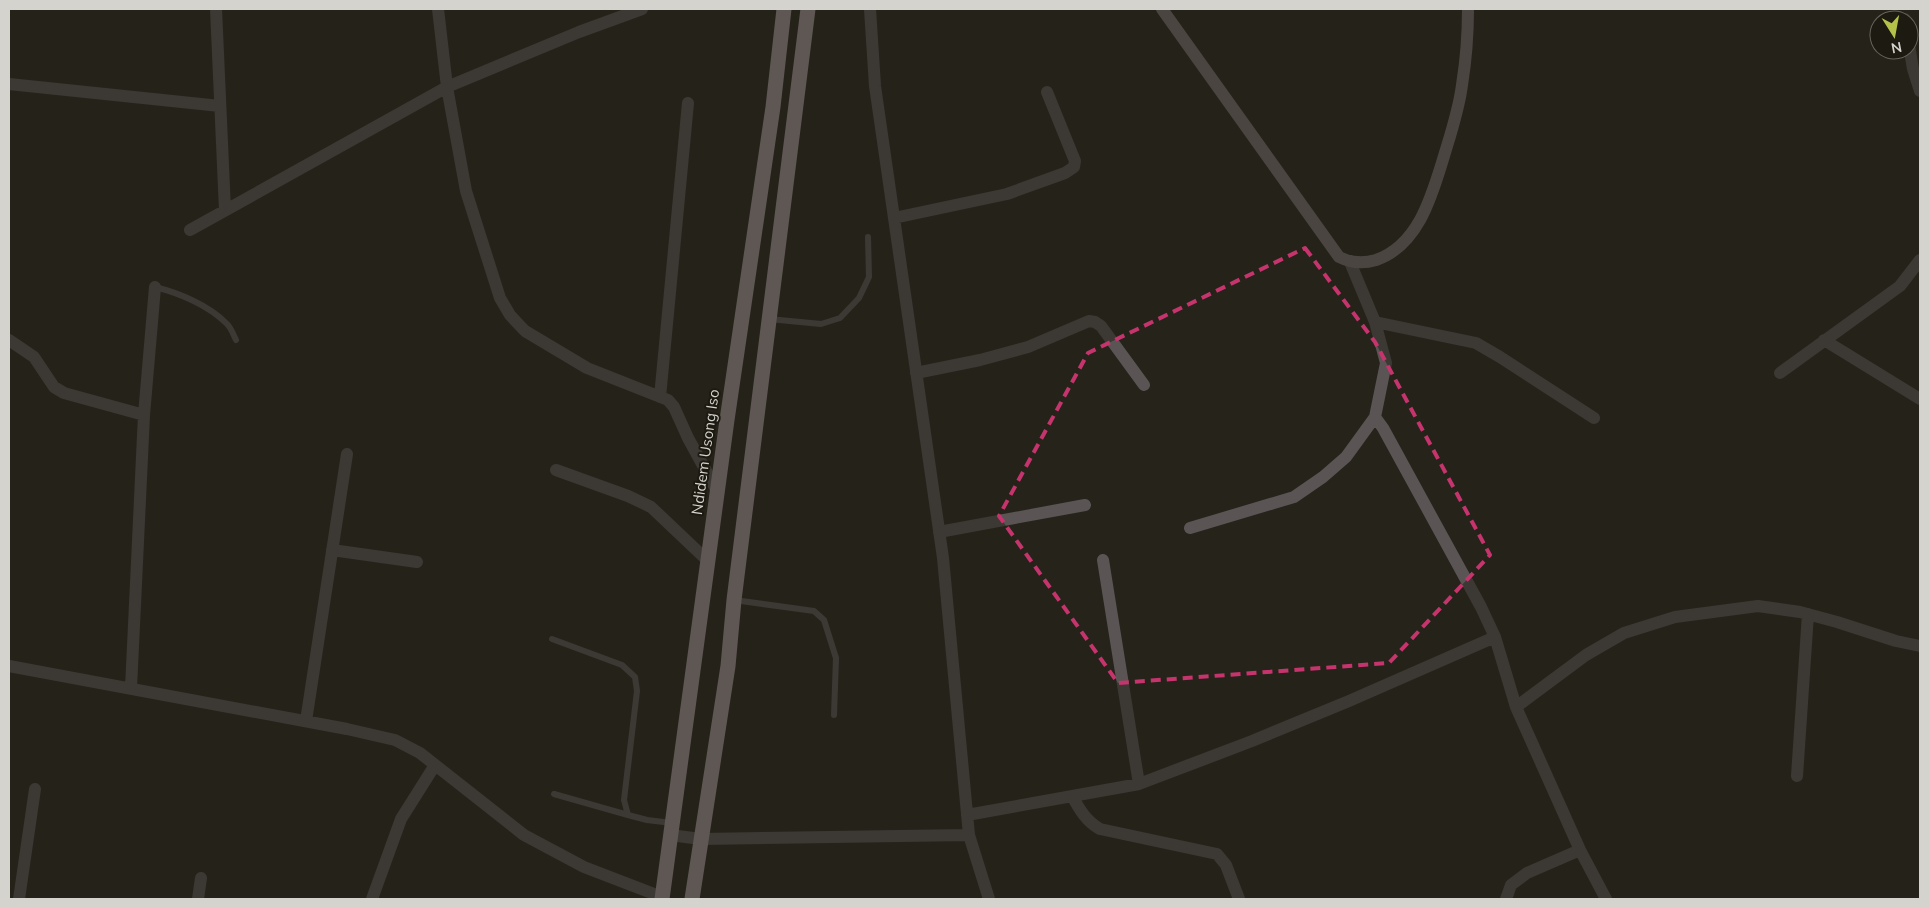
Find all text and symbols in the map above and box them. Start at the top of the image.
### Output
north arrow [1869,10,1919,60]
text: N [1890,38,1903,58]
street label: Ndidem Usong Iso [687,388,723,516]

